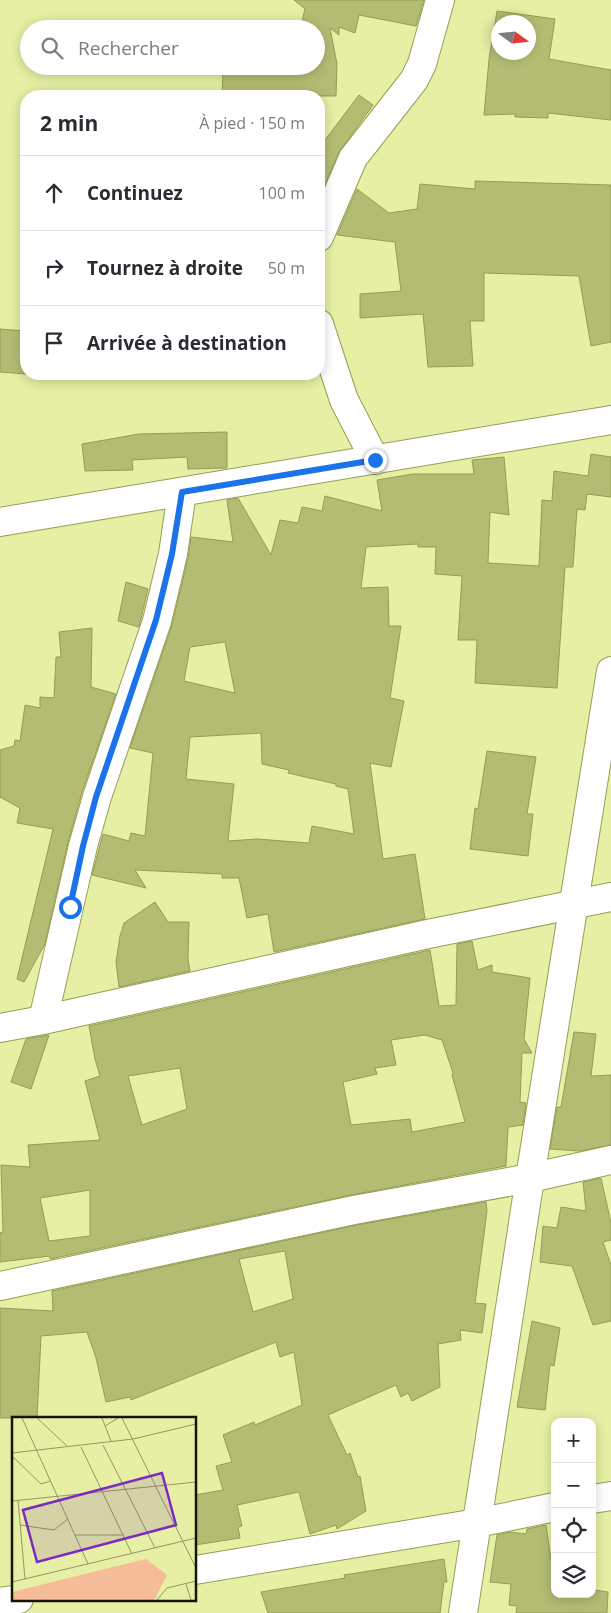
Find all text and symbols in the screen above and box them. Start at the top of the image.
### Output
north arrow [491,15,536,60]
search box [20,20,325,75]
icon: search [38,34,66,62]
text: Rechercher [78,35,179,61]
text: 2 min [40,109,98,137]
text: À pied · 150 m [199,112,305,134]
icon: ahead [40,179,68,207]
text: Continuez [87,180,183,206]
text: 100 m [259,182,305,204]
icon: right [40,254,68,282]
text: Tournez à droite [87,255,243,281]
text: 50 m [268,257,305,279]
icon: arrive [40,329,68,357]
text: Arrivée à destination [87,330,287,356]
route end [364,449,387,472]
route start [59,896,82,919]
inset map [12,1417,196,1600]
map controls [551,1418,596,1598]
button: + [551,1418,596,1463]
button: − [551,1463,596,1508]
button: locate [551,1508,596,1553]
button: layers [551,1553,596,1598]

